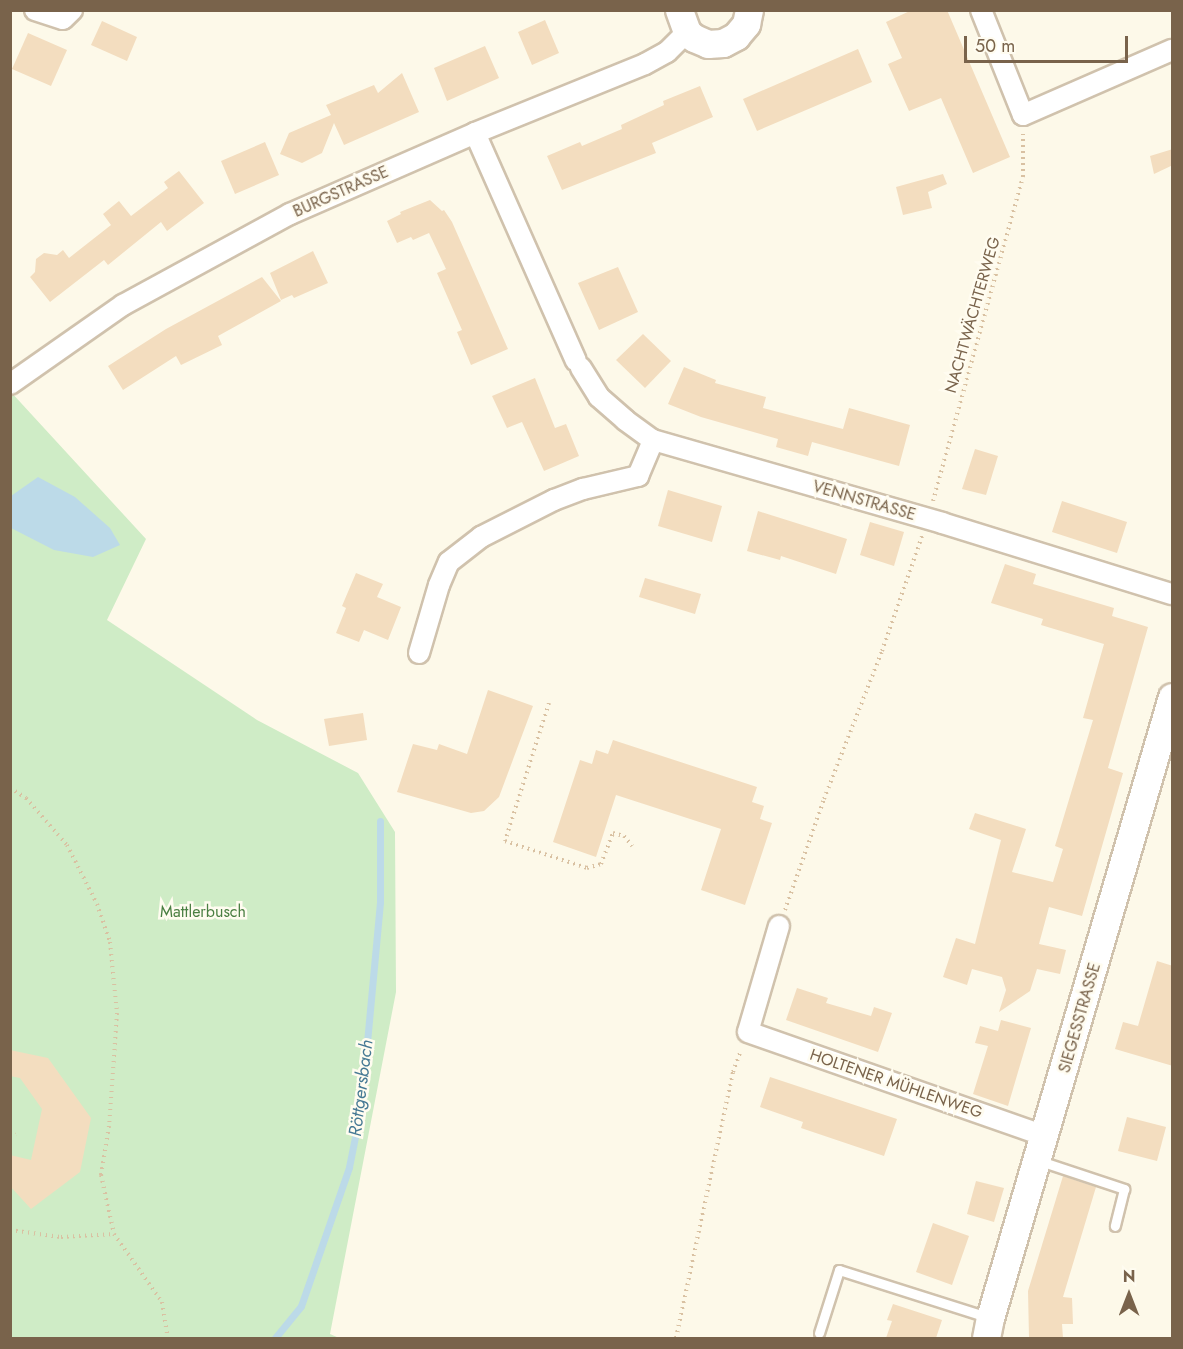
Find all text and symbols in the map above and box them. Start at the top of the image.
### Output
scale bar [967,24,1130,62]
text: 50 m [975,33,1015,59]
street label: BURGSTRASSE [290,162,392,222]
street label: NACHTWÄCHTERWEG [941,235,1005,395]
street label: VENNSTRASSE [810,477,918,525]
park label: Mattlerbusch [160,902,246,922]
street label: SIEGESSTRASSE [1055,961,1105,1075]
water label: Röttgersbach [344,1038,378,1138]
street label: HOLTENER MÜHLENWEG [807,1045,985,1123]
north arrow [1099,1265,1159,1325]
text: N [1123,1265,1135,1288]

